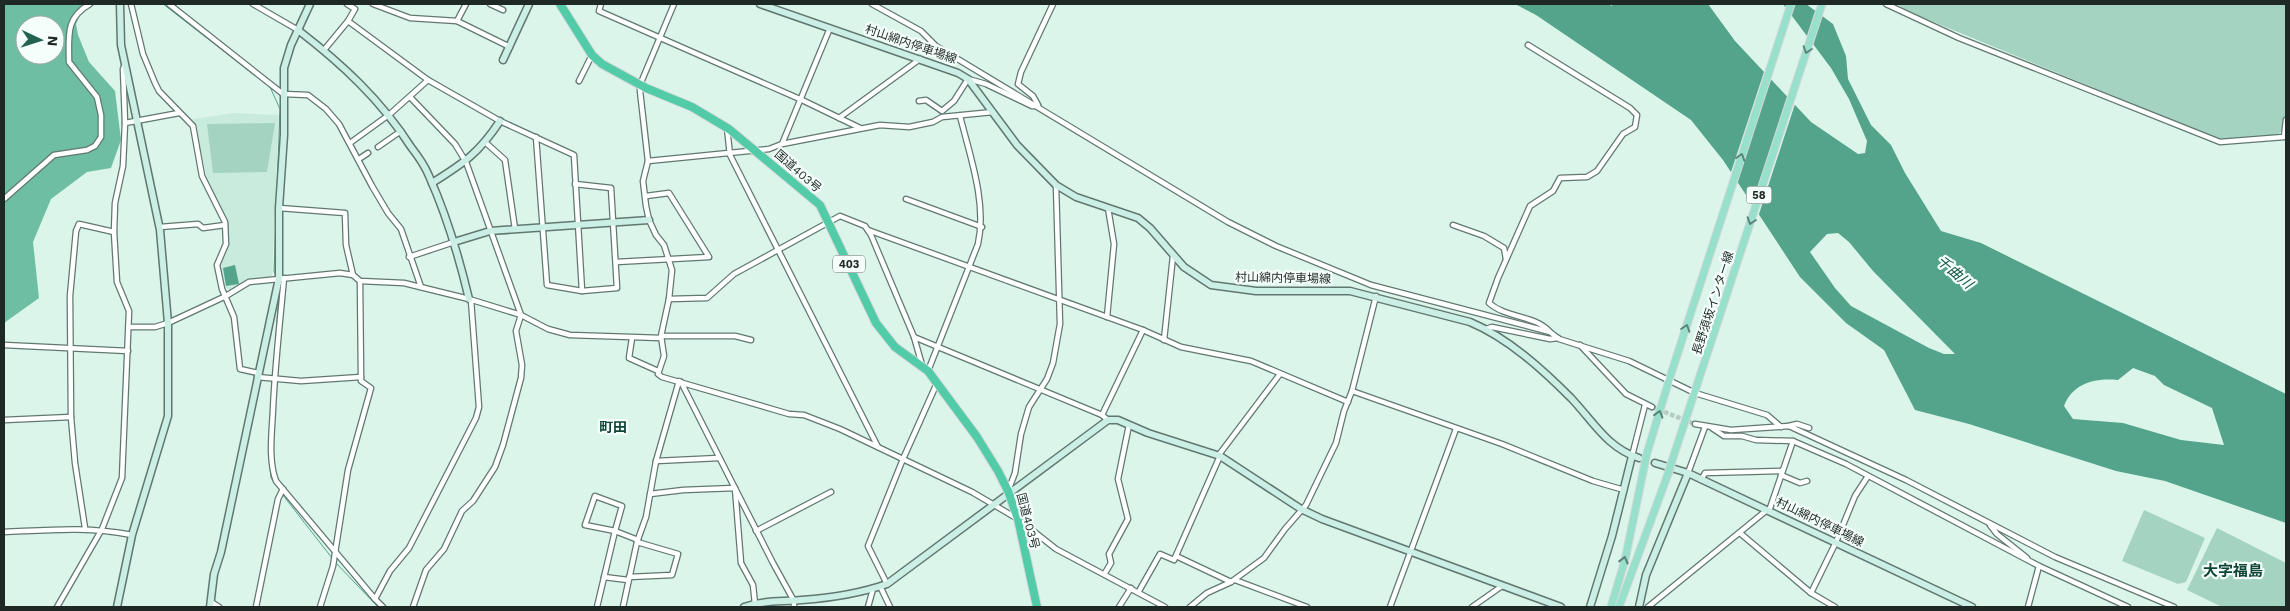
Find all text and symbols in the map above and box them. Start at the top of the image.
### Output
north arrow [15,15,65,65]
street label: 村山綿内停車場線 [863,22,959,66]
text: N [45,35,61,47]
one-way arrow [1802,45,1812,54]
street label: 国道403号 [772,147,824,195]
one-way arrow [1736,153,1746,161]
road number: 58 [1746,186,1772,204]
one-way arrow [1747,217,1757,225]
street label: 長野須坂インター線 [1690,249,1736,357]
water label: 千曲川 [1934,252,1978,293]
road number: 403 [833,255,865,272]
street label: 村山綿内停車場線 [1235,270,1331,286]
one-way arrow [1680,324,1690,332]
one-way arrow [1654,410,1664,418]
district label: 町田 [599,419,627,435]
street label: 国道403号 [1014,491,1042,551]
street label: 村山綿内停車場線 [1774,495,1866,549]
one-way arrow [1619,557,1629,565]
district label: 大字福島 [2203,562,2263,580]

